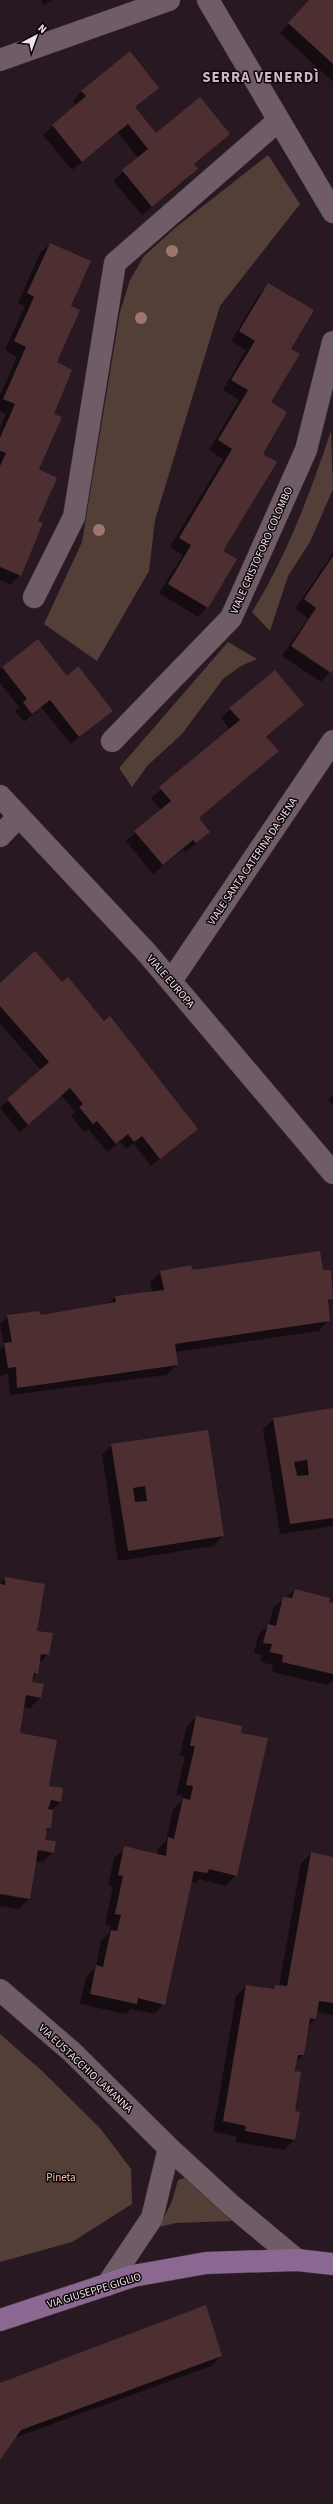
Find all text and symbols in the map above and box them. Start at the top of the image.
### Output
north arrow [16,16,56,56]
text: N [35,21,50,37]
district label: SERRA VENERDÌ [202,67,320,88]
street label: VIALE CRISTOFORO COLOMBO [227,484,296,616]
street label: VIALE SANTA CATERINA DA SIENA [204,795,301,928]
street label: VIALE EUROPA [143,951,198,1011]
street label: VIA EUSTACCHIO LAMANNA [35,2021,136,2116]
park label: Pineta [46,2170,76,2185]
street label: VIA GIUSEPPE GIGLIO [45,2269,143,2312]

